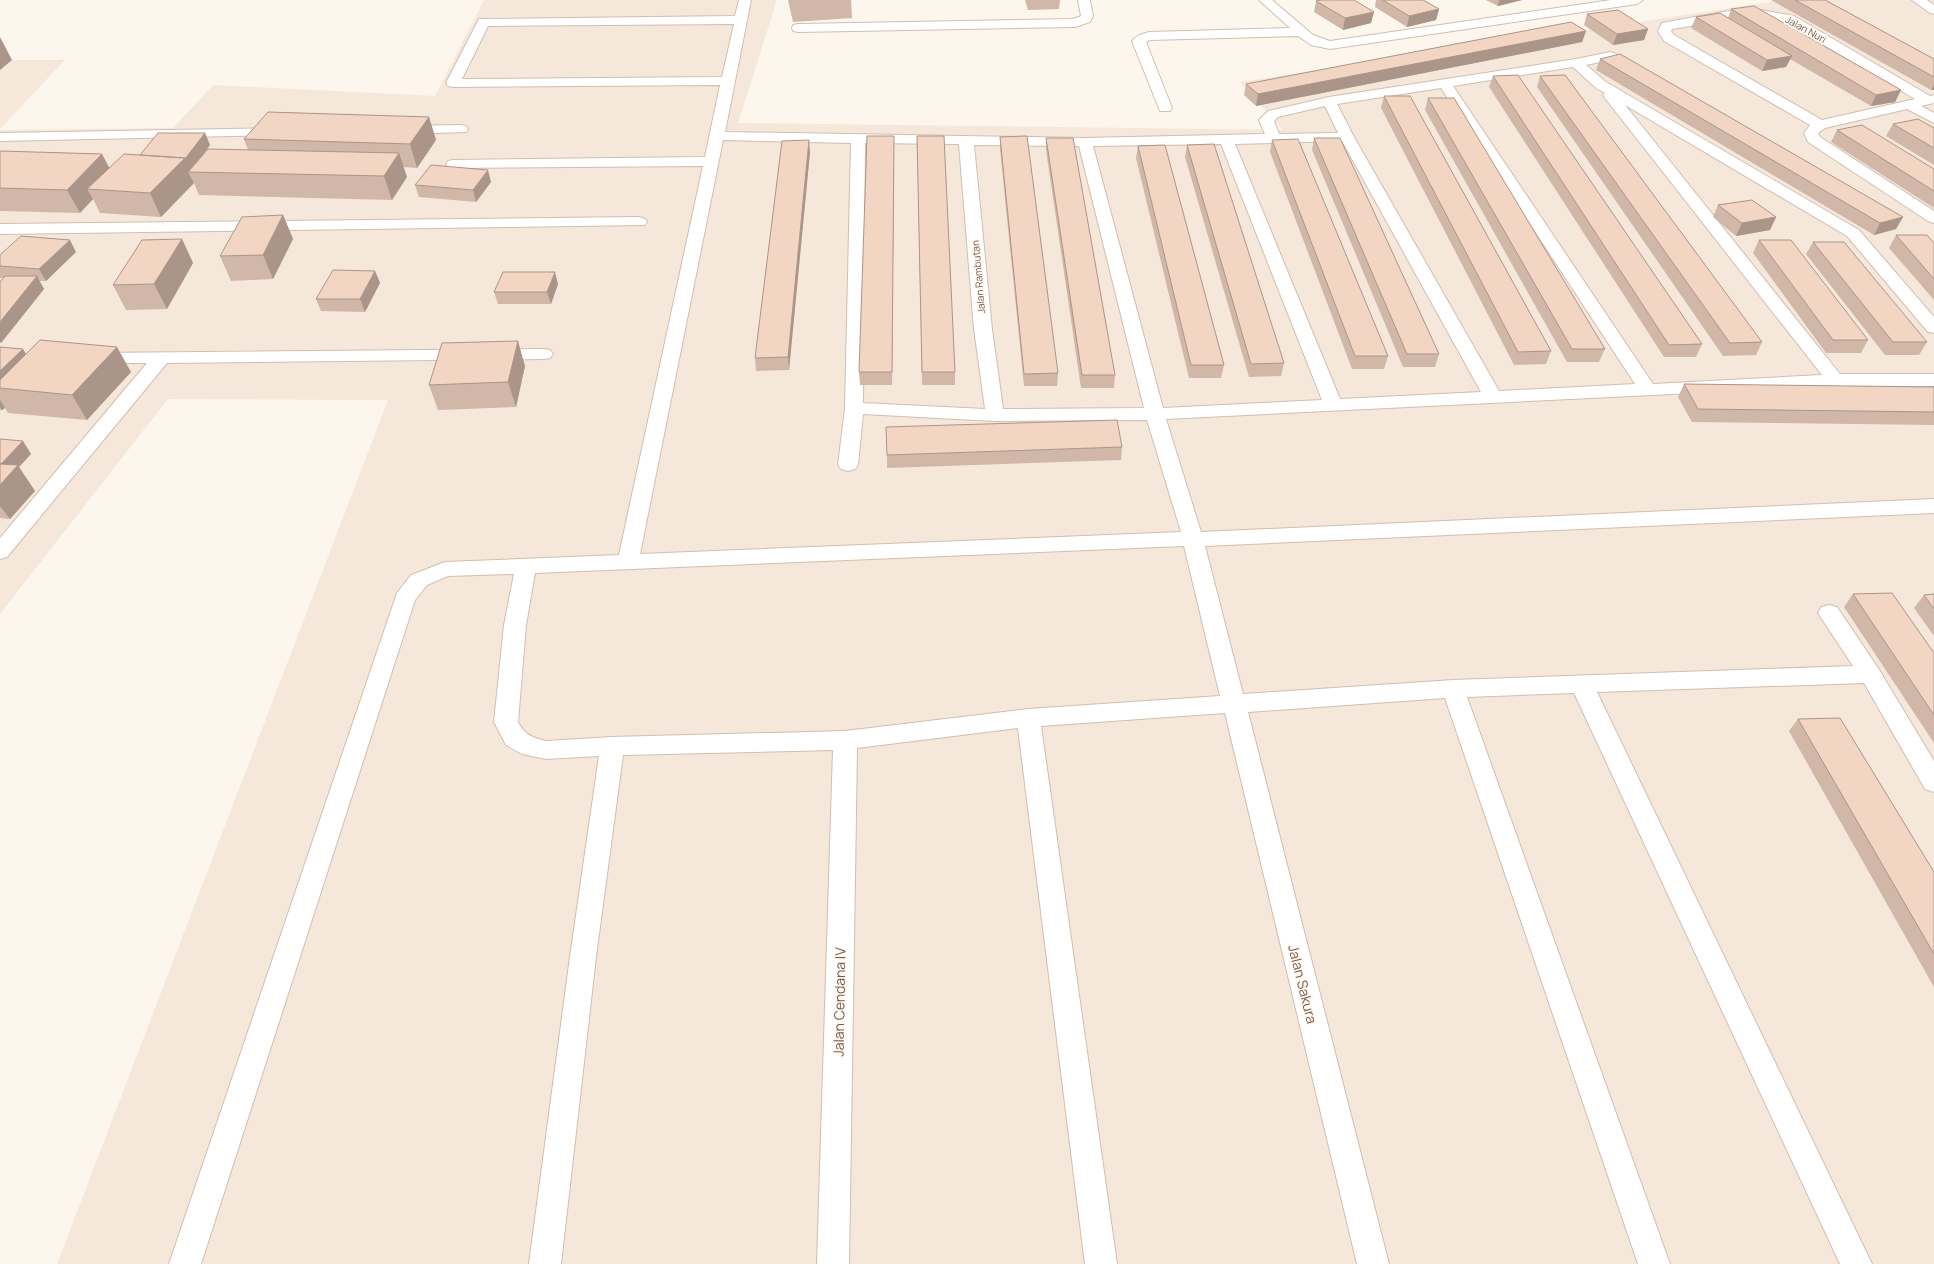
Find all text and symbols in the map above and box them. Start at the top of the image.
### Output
street label: Jalan Nuri [1783,12,1829,46]
street label: Jalan Rambutan [968,240,988,314]
street label: Jalan Sakura [1284,943,1322,1025]
street label: Jalan Cendana IV [829,947,849,1057]

